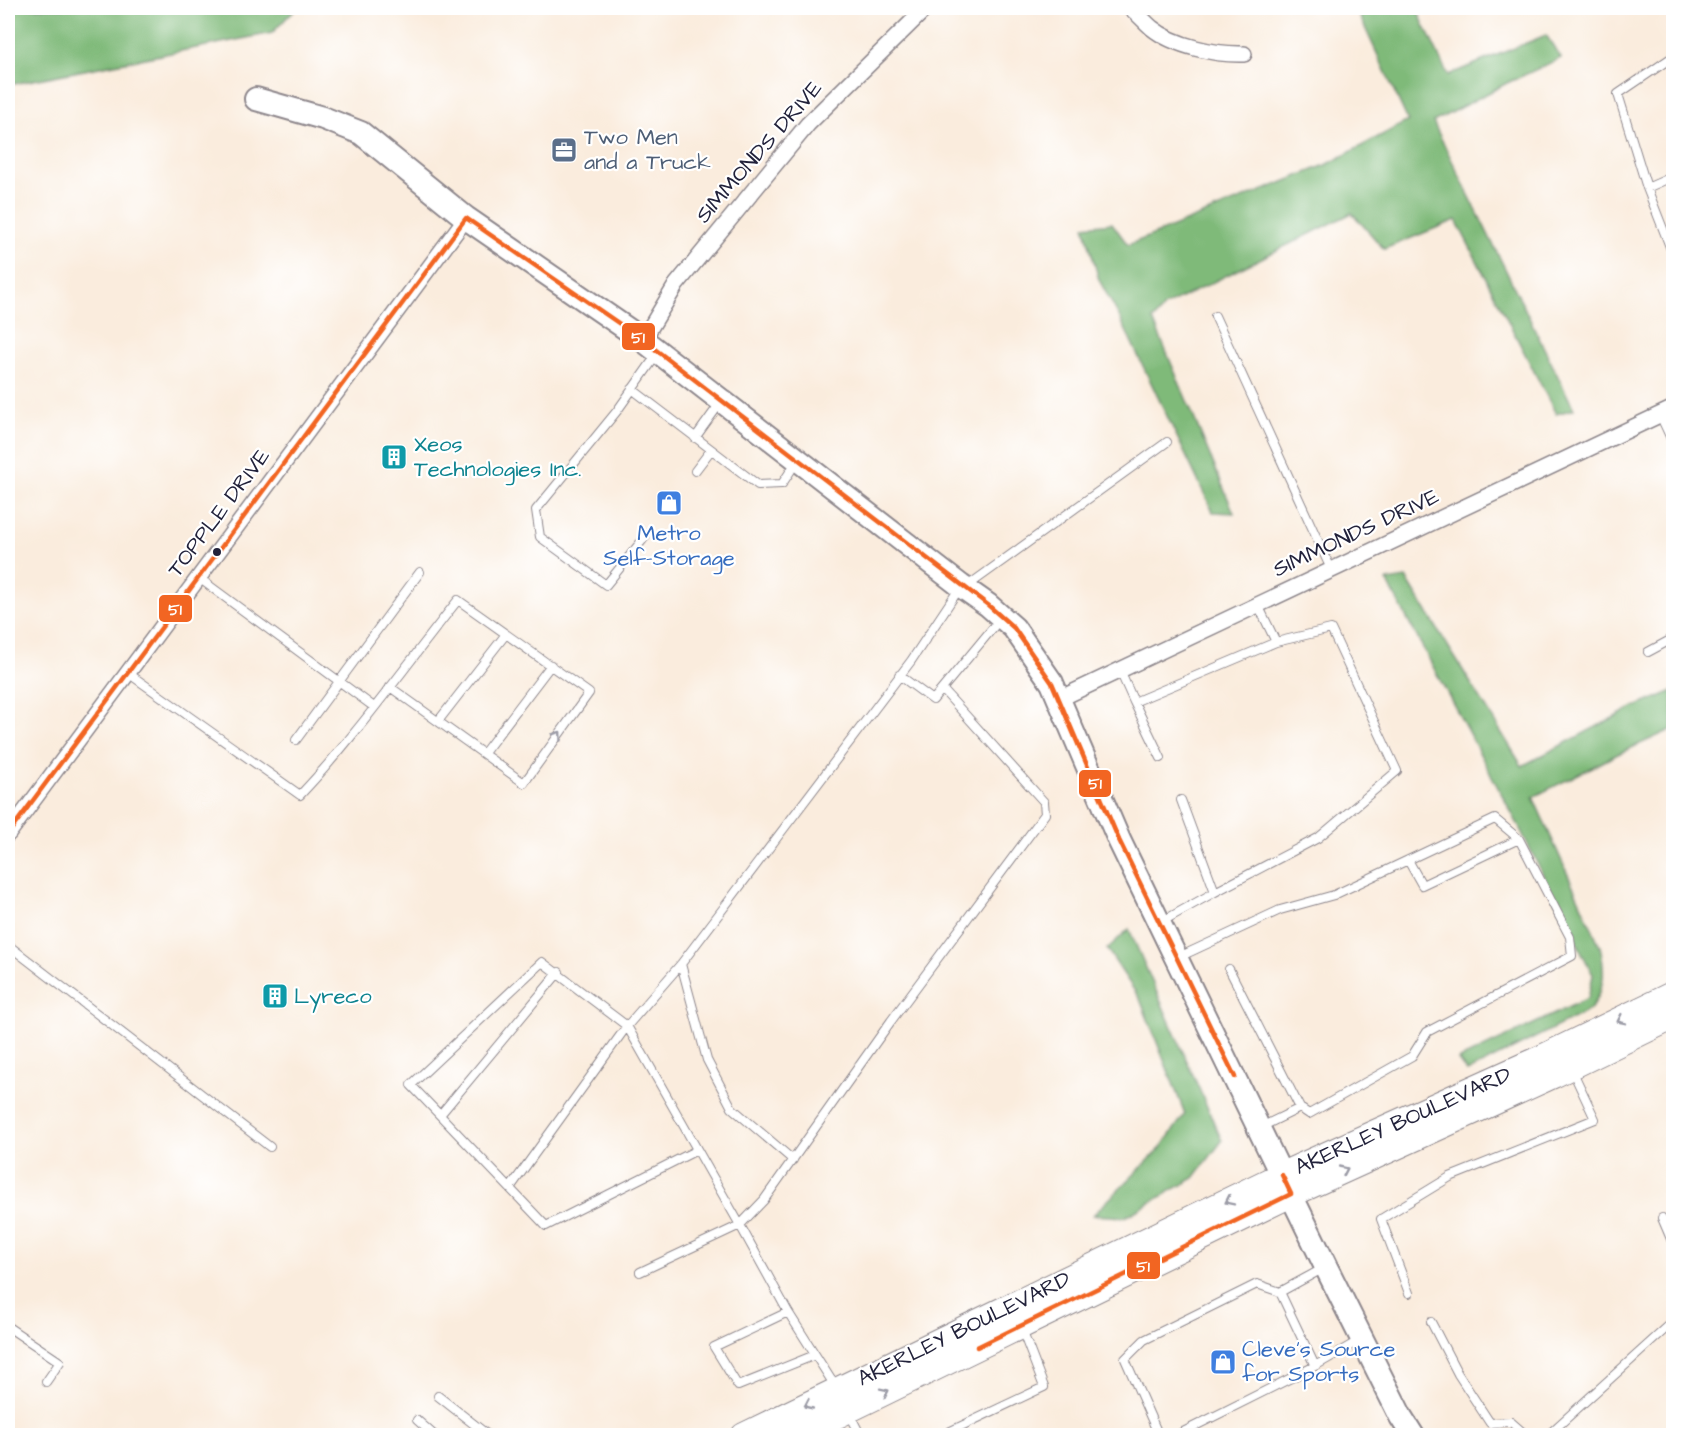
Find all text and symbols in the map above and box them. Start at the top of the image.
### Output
street label: SIMMONDS DRIVE [688,74,830,230]
place label: Two Men and a Truck [584,122,711,178]
office icon: Two Men and a Truck [549,135,579,165]
line badge: 51 [621,322,656,351]
text: 51 [631,327,646,349]
place label: Xeos Technologies Inc. [414,429,581,486]
street label: TOPPLE DRIVE [160,442,278,584]
building icon: Xeos Technologies Inc. [379,442,409,472]
street label: SIMMONDS DRIVE [1268,481,1444,585]
shop icon: Metro Self-Storage [654,488,684,518]
place label: Metro Self-Storage [603,518,735,575]
unlabelled marker [211,546,223,558]
line badge: 51 [158,594,193,623]
text: 51 [168,599,183,621]
one-way arrow [551,731,562,742]
line badge: 51 [1078,769,1112,798]
text: 51 [1088,773,1103,795]
building icon: Lyreco [260,981,290,1011]
place label: Lyreco [294,981,372,1013]
one-way arrow [1616,1013,1627,1024]
street label: AKERLEY BOULEVARD [1290,1059,1516,1183]
one-way arrow [1338,1165,1349,1177]
one-way arrow [1225,1193,1236,1205]
line badge: 51 [1126,1251,1161,1280]
text: 51 [1136,1256,1151,1278]
street label: AKERLEY BOULEVARD [852,1264,1076,1394]
place label: Cleve's Source for Sports [1242,1334,1395,1390]
shop icon: Cleve's Source for Sports [1208,1347,1238,1377]
one-way arrow [878,1387,889,1399]
one-way arrow [804,1398,815,1410]

